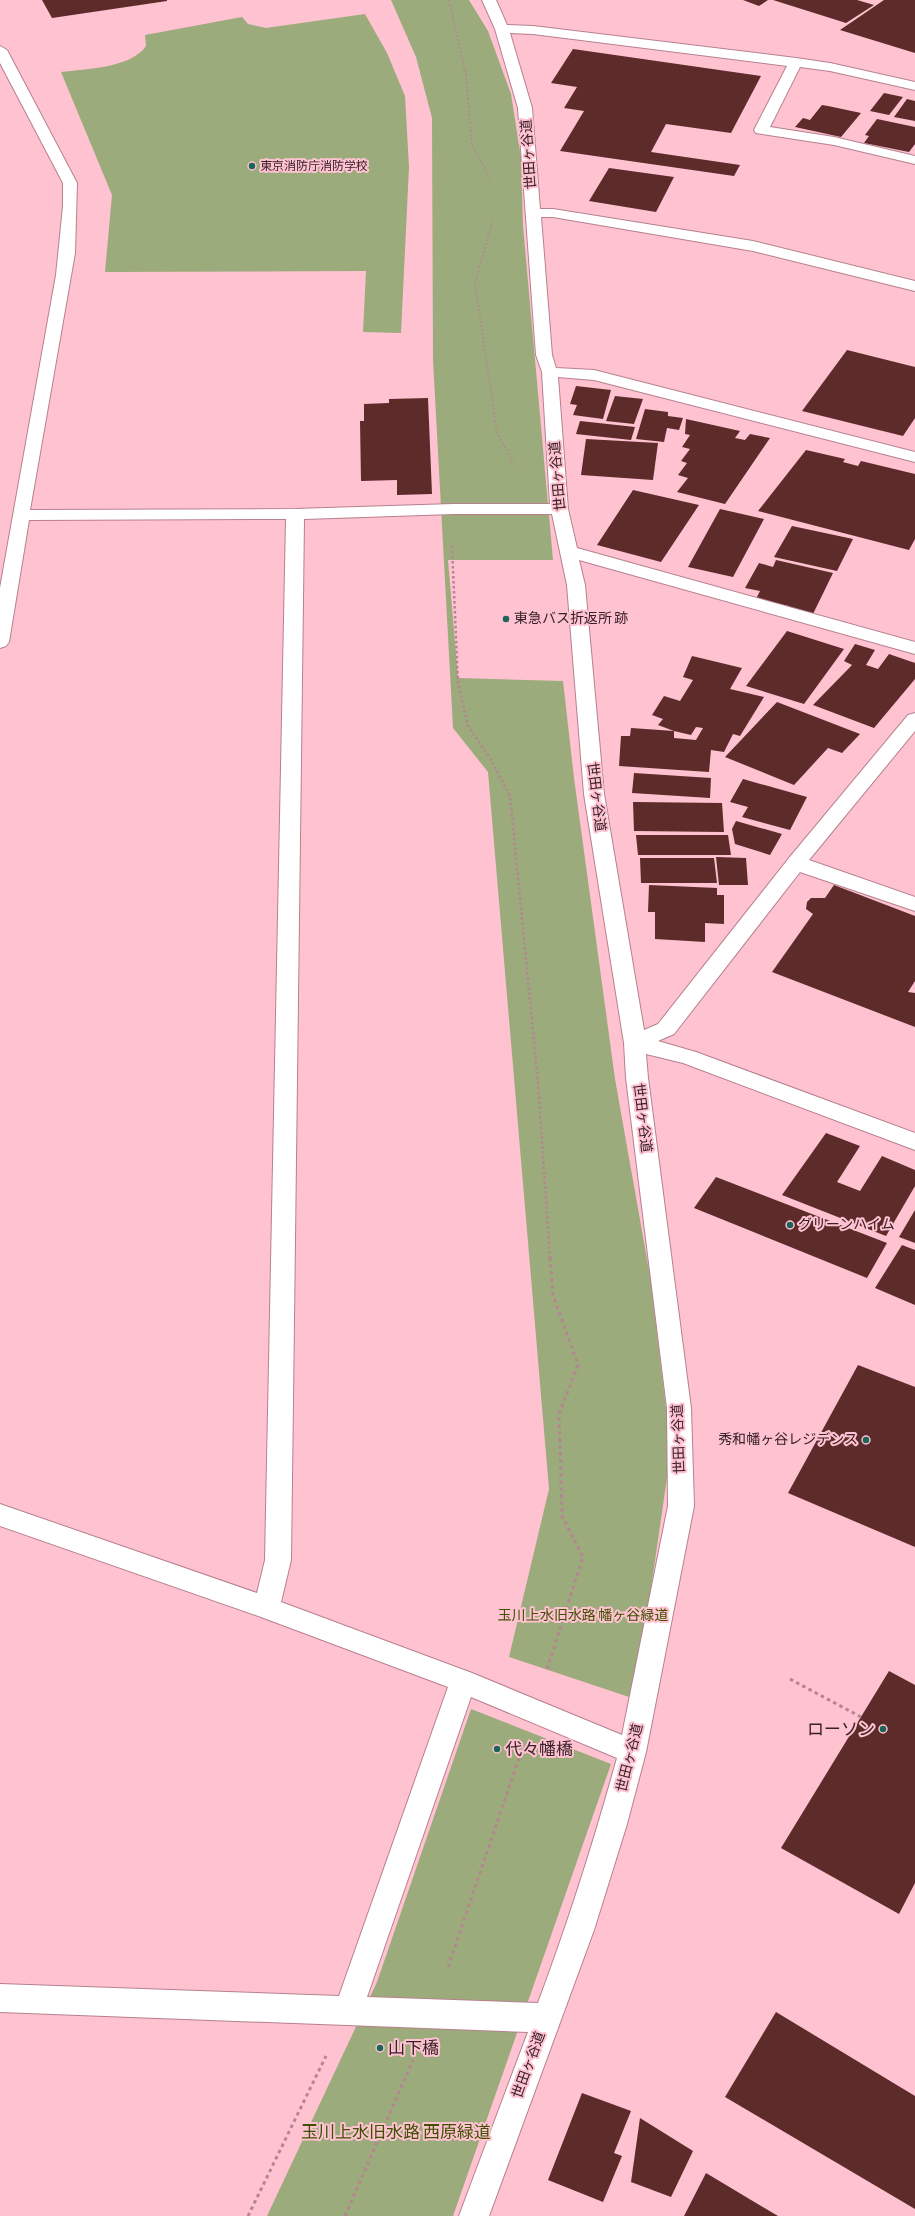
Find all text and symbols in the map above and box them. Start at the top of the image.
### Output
street label: 世田ヶ谷道 [519,119,538,189]
place label: 東京消防庁消防学校 [260,159,368,172]
marker: 東京消防庁消防学校 [247,161,257,171]
street label: 世田ヶ谷道 [547,441,568,512]
place label: 東急バス折返所 跡 [514,611,628,626]
marker: 東急バス折返所 跡 [501,614,511,624]
street label: 世田ヶ谷道 [585,761,608,833]
street label: 世田ヶ谷道 [631,1082,654,1154]
place label: グリーンハイム [798,1217,895,1232]
marker: グリーンハイム [785,1220,795,1230]
street label: 世田ヶ谷道 [670,1404,687,1474]
place label: 秀和幡ヶ谷レジデンス [718,1432,858,1447]
marker: 秀和幡ヶ谷レジデンス [861,1435,871,1445]
park label: 玉川上水旧水路 幡ヶ谷緑道 [498,1608,668,1623]
place label: ローソン [807,1721,875,1738]
street label: 世田ヶ谷道 [614,1722,645,1794]
marker: ローソン [878,1724,888,1734]
place label: 代々幡橋 [505,1740,573,1758]
marker: 代々幡橋 [492,1744,502,1754]
street label: 世田ヶ谷道 [510,2029,548,2100]
place label: 山下橋 [388,2039,439,2057]
marker: 山下橋 [375,2043,385,2053]
park label: 玉川上水旧水路 西原緑道 [301,2123,491,2141]

